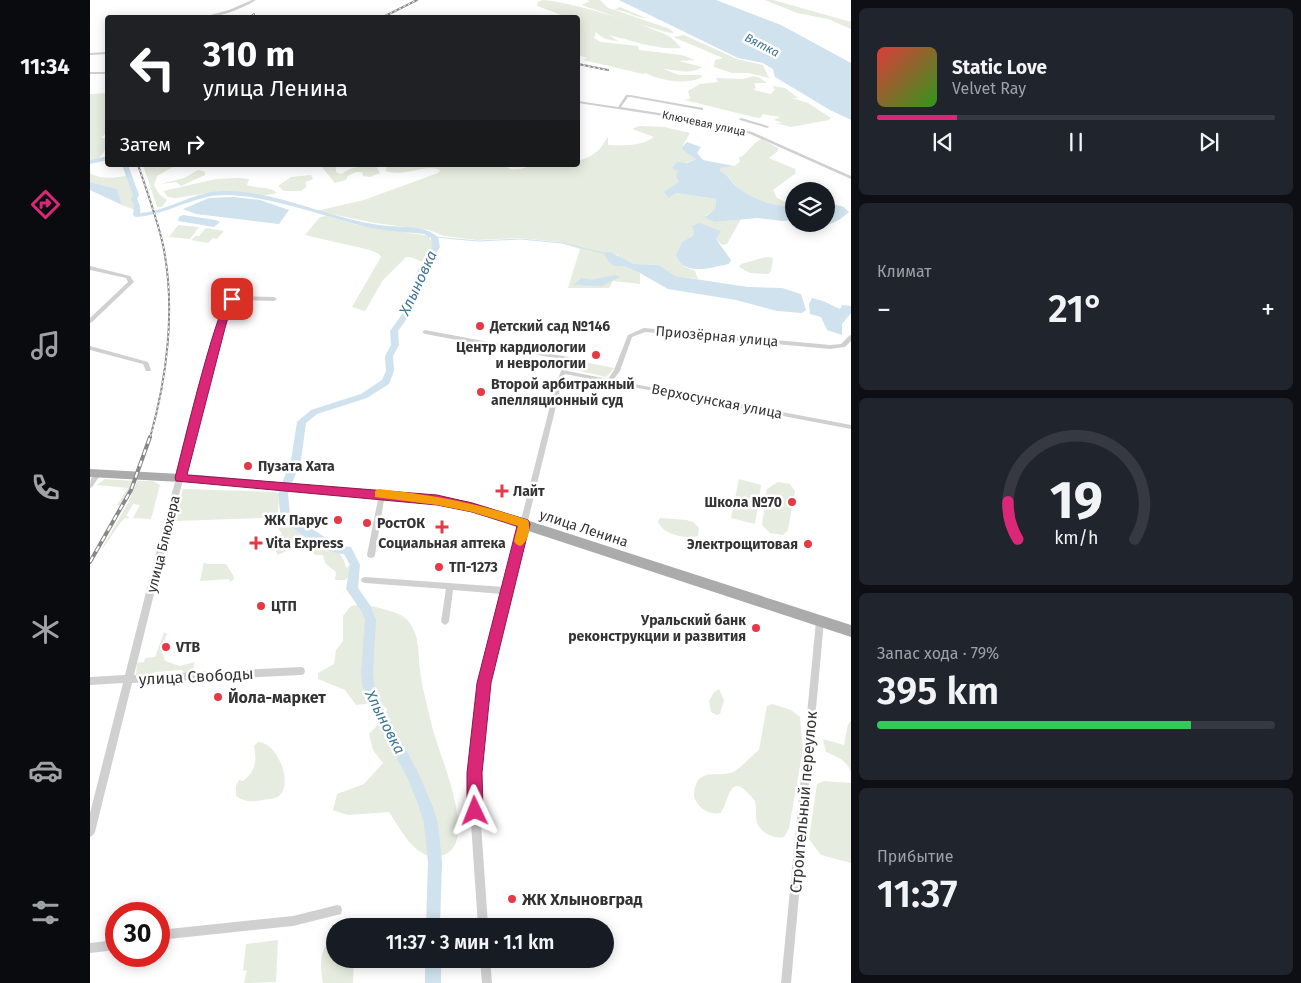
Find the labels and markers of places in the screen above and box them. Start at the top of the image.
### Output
pin [211,278,253,320]
place label: Детский сад №146 [489,318,610,335]
marker: Детский сад №146 [474,320,486,332]
place label: Центр кардиологии и неврологии [456,339,586,372]
marker: Центр кардиологии и неврологии [590,349,602,361]
place label: Второй арбитражный апелляционный суд [491,376,635,409]
marker: Второй арбитражный апелляционный суд [475,386,487,398]
place label: Пузата Хата [258,458,335,475]
marker: Пузата Хата [242,460,254,472]
place label: Лайт [513,483,545,500]
marker: Лайт [495,484,509,498]
place label: Школа №70 [704,494,782,511]
marker: Школа №70 [786,496,798,508]
place label: ЖК Парус [263,512,328,529]
marker: ЖК Парус [332,514,344,526]
place label: РостОК [377,515,425,532]
marker: РостОК [361,517,373,529]
marker: Социальная аптека [436,521,448,533]
place label: Vita Express [265,535,344,552]
place label: Социальная аптека [378,535,506,552]
place label: Электрощитовая [687,536,798,553]
marker: Vita Express [250,537,262,549]
marker: Электрощитовая [802,538,814,550]
place label: ТП-1273 [449,559,498,576]
marker: ТП-1273 [433,561,445,573]
place label: ЦТП [271,598,297,615]
marker: ЦТП [255,600,267,612]
place label: Уральский банк реконструкции и развития [568,612,746,645]
marker: Уральский банк реконструкции и развития [750,622,762,634]
place label: VTB [175,639,201,656]
marker: VTB [160,641,172,653]
place label: Йола-маркет [228,688,326,707]
marker: Йола-маркет [212,691,224,703]
place label: ЖК Хлыновград [521,890,643,909]
marker: ЖК Хлыновград [506,893,518,905]

